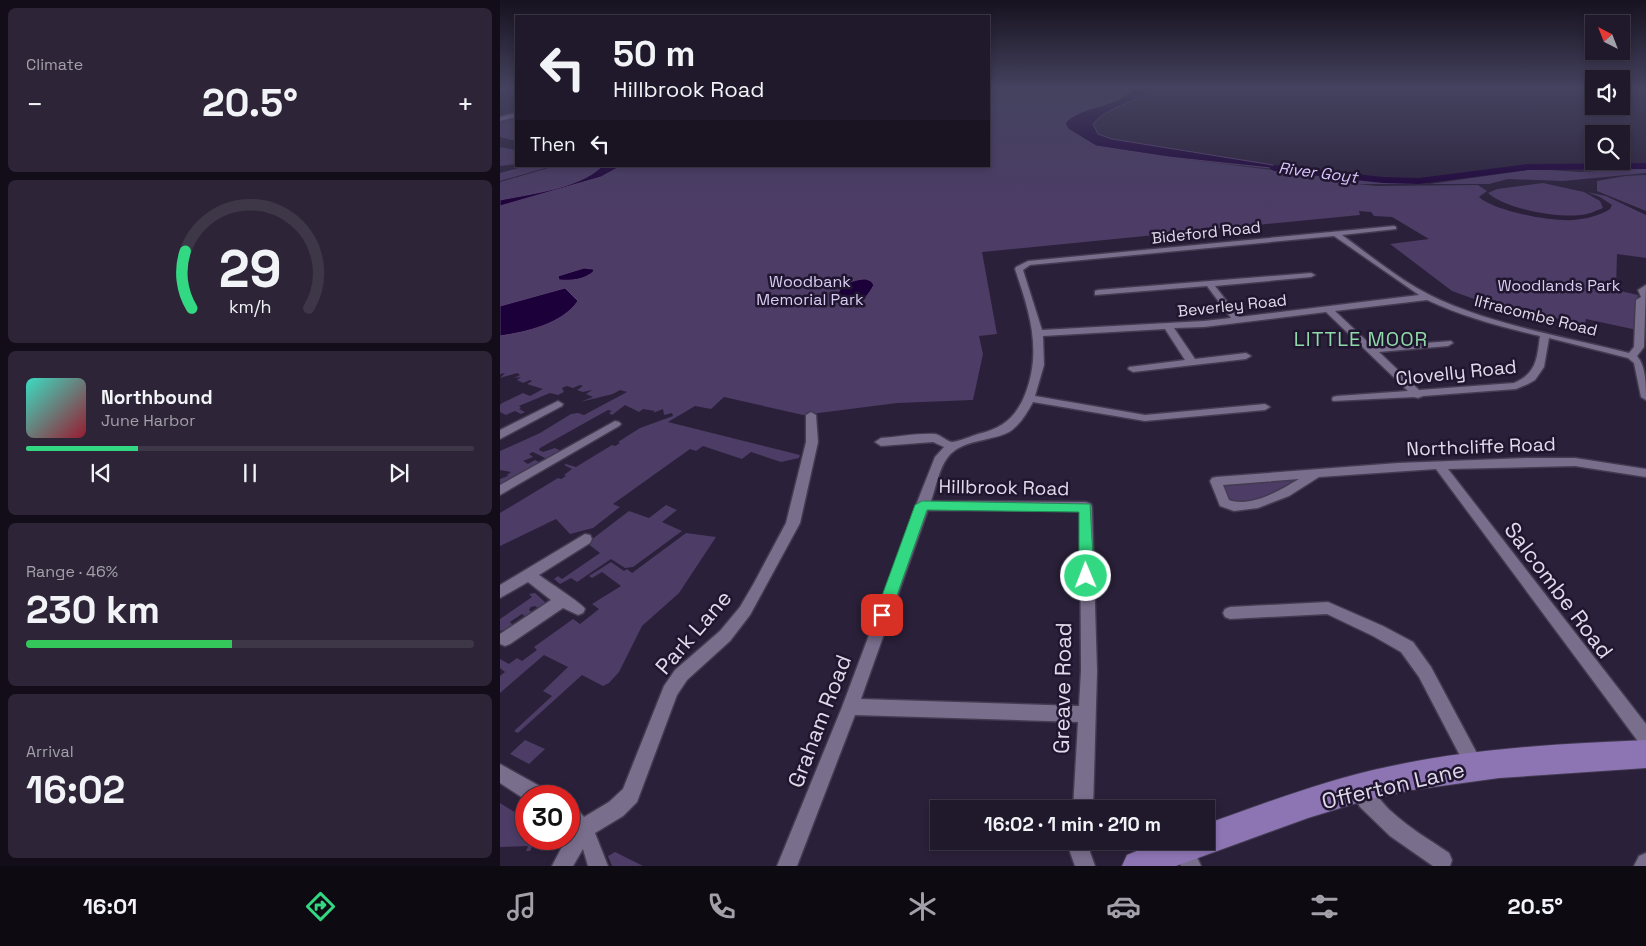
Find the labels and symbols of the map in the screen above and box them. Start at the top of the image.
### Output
north arrow [1585,15,1630,60]
water label: River Goyt [1277,157,1360,188]
street label: Bideford Road [1150,216,1262,249]
park label: Woodbank Memorial Park [756,271,864,310]
park label: Woodlands Park [1498,275,1621,296]
street label: Beverley Road [1176,289,1288,322]
street label: Ilfracombe Road [1472,290,1600,341]
district label: LITTLE MOOR [1294,326,1428,352]
street label: Clovelly Road [1394,354,1518,391]
street label: Northcliffe Road [1406,431,1556,462]
street label: Hillbrook Road [938,474,1070,501]
street label: Salcombe Road [1498,516,1620,664]
position arrow [1059,549,1111,601]
street label: Park Lane [649,584,737,680]
pin [861,594,903,636]
street label: Greave Road [1047,622,1077,754]
street label: Graham Road [781,651,857,791]
street label: Offerton Lane [1319,755,1467,815]
speed limit sign: 30 [515,785,580,850]

